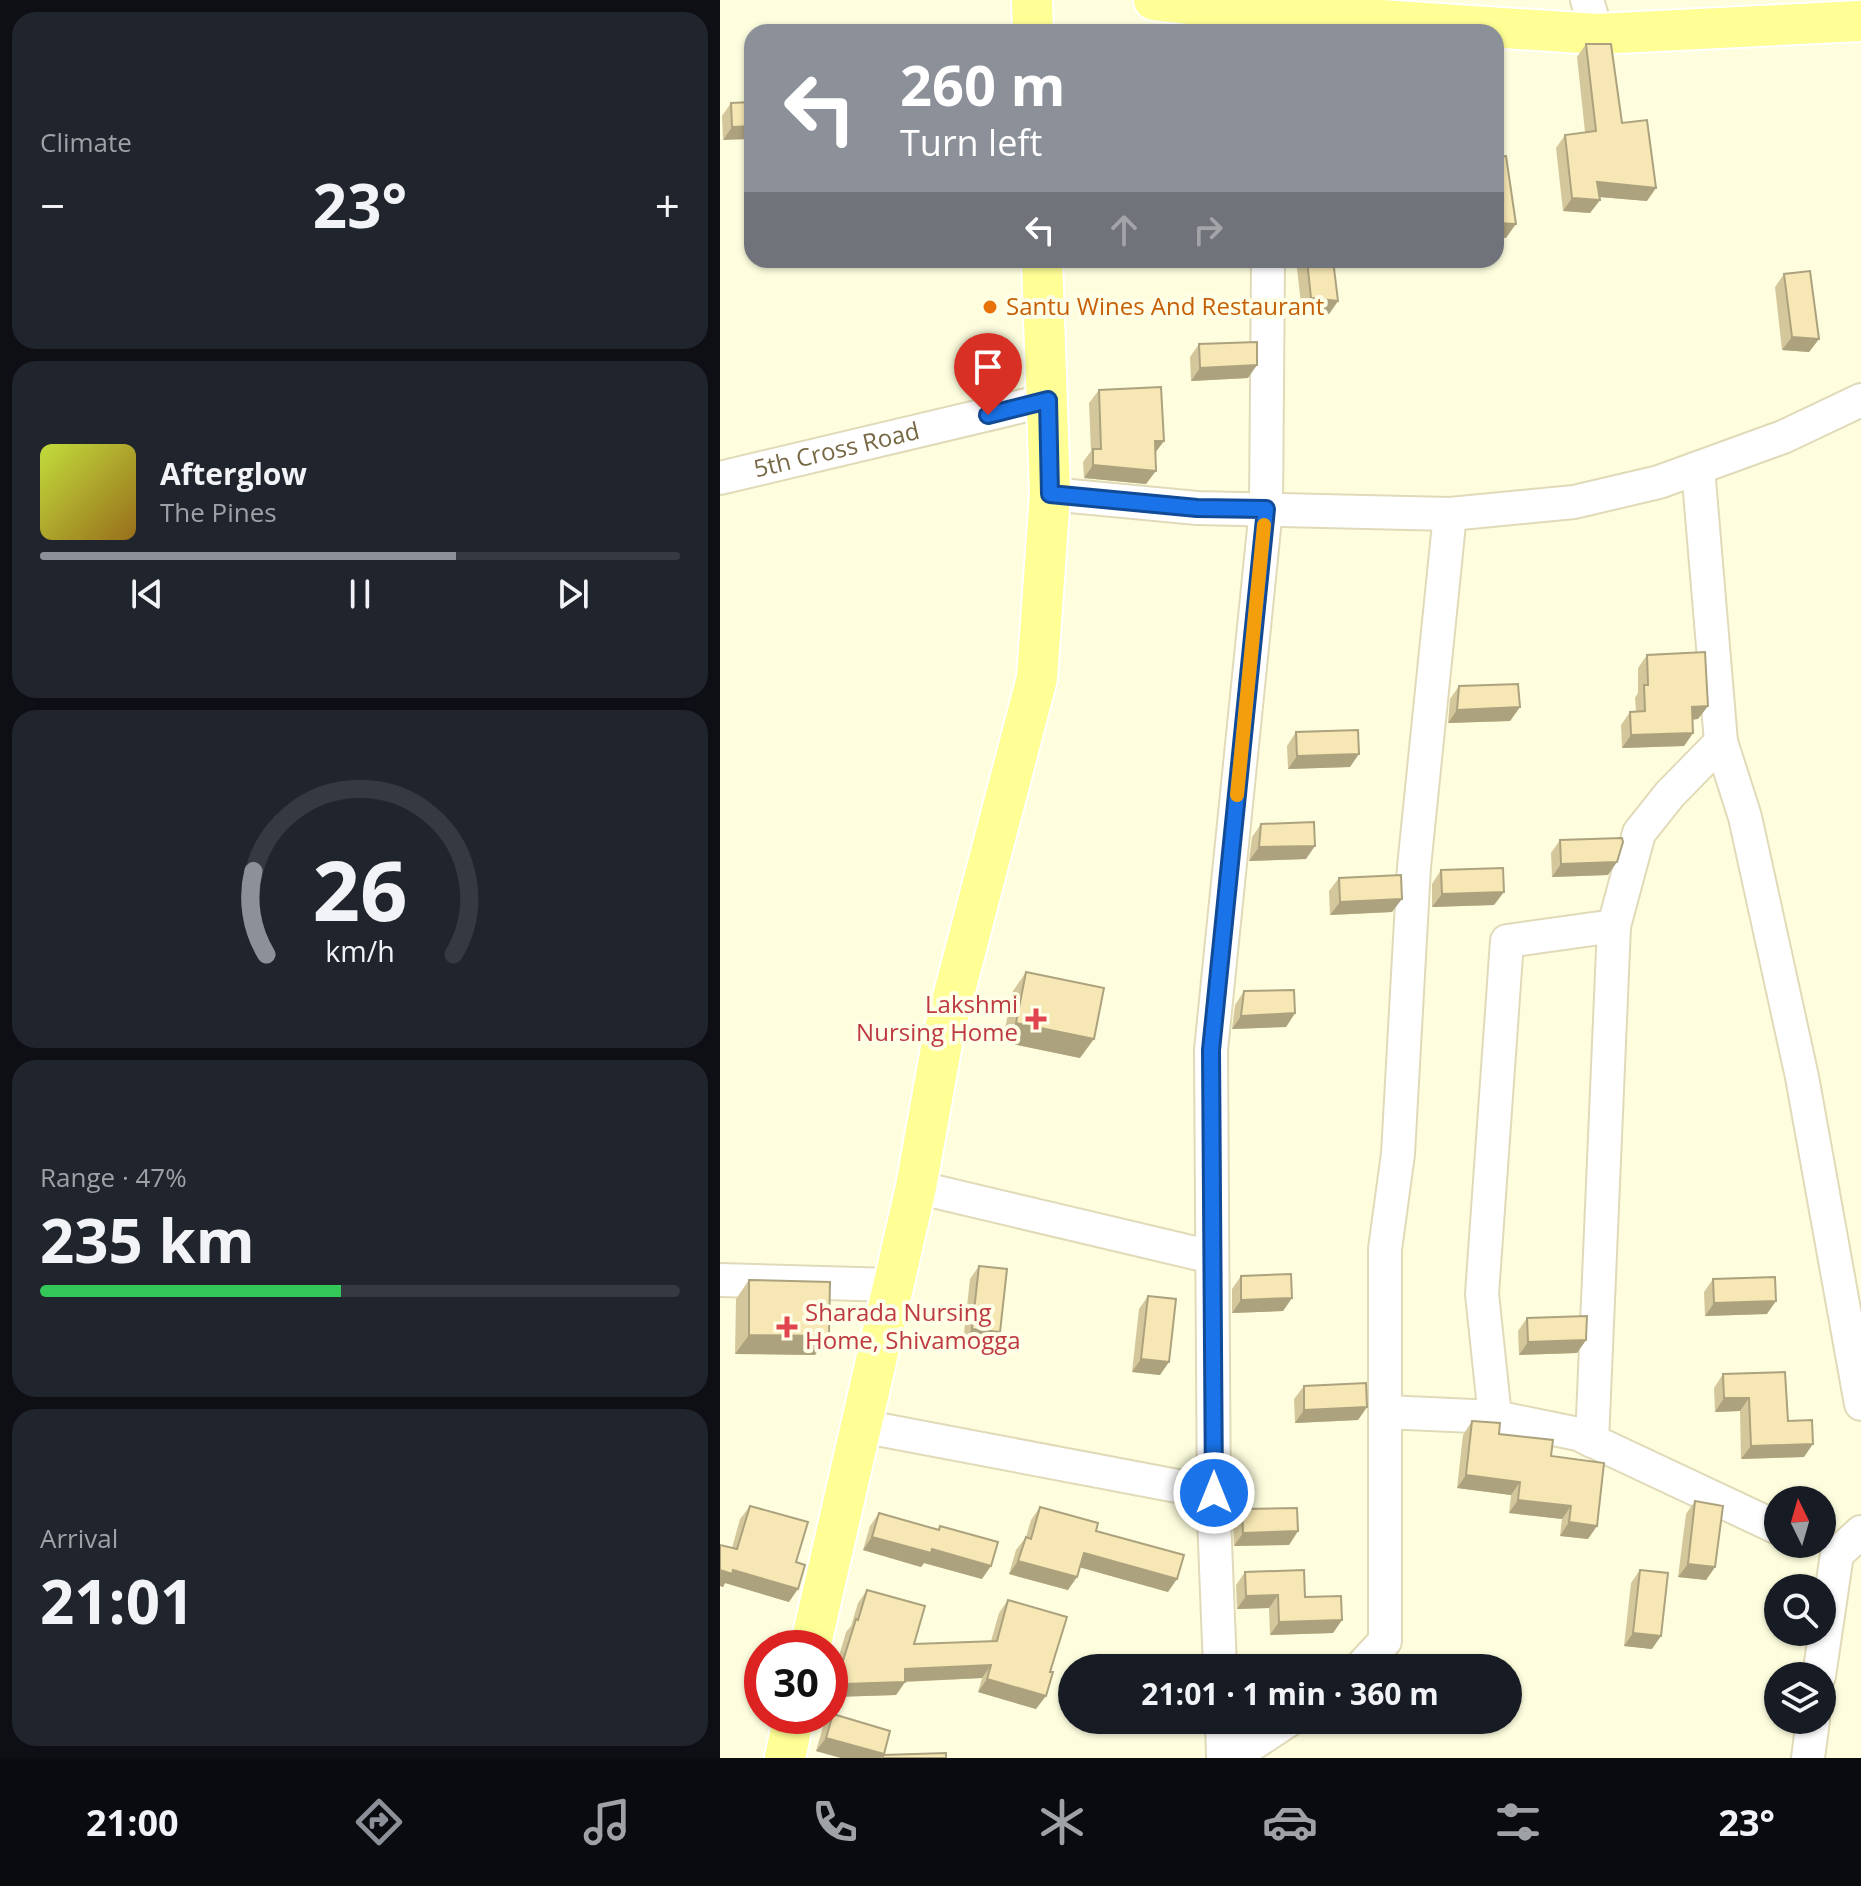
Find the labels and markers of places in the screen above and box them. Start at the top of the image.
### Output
place label: Santu Wines And Restaurant [1006,289,1324,322]
marker: Santu Wines And Restaurant [981,298,999,316]
pin [954,333,1022,415]
place label: Lakshmi Nursing Home [856,987,1018,1048]
marker: Lakshmi Nursing Home [1025,1008,1047,1030]
place label: Sharada Nursing Home, Shivamogga [805,1295,1021,1356]
marker: Sharada Nursing Home, Shivamogga [776,1316,798,1338]

